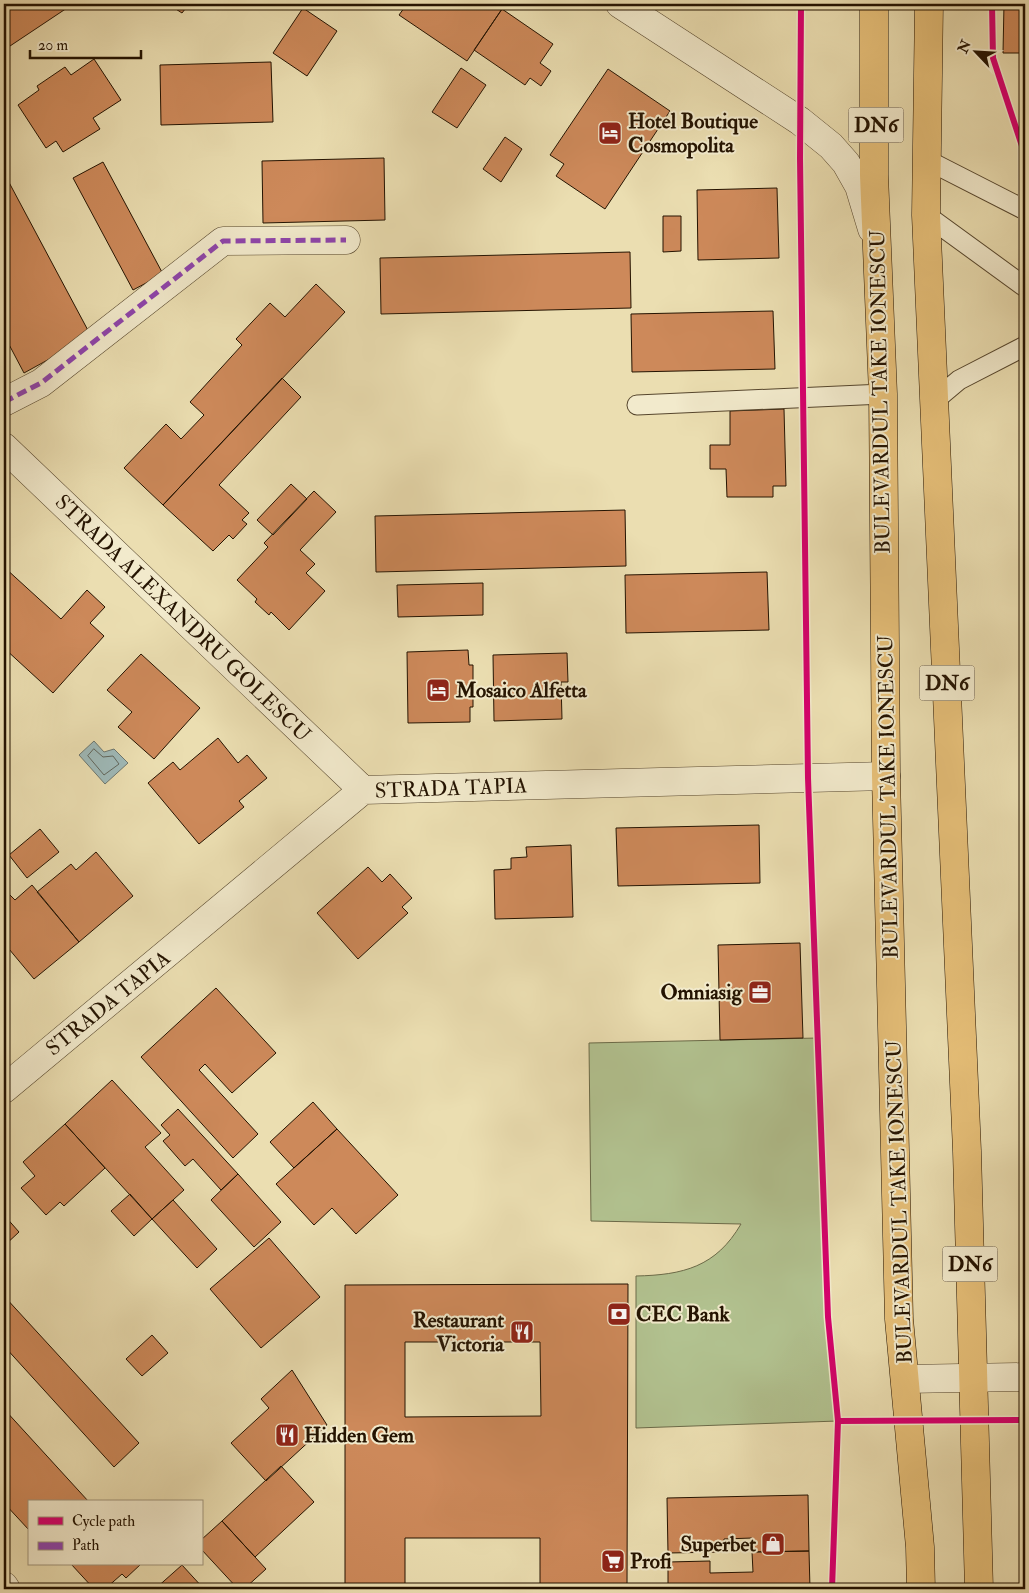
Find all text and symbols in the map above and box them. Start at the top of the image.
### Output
scale bar [30,28,141,60]
north arrow [952,28,1002,78]
text: 20 m [38,36,68,55]
text: N [954,37,975,57]
place label: Hotel Boutique Cosmopolita [628,108,758,159]
road number: DN6 [848,108,904,142]
hotel icon: Hotel Boutique Cosmopolita [597,120,623,146]
street label: BULEVARDUL TAKE IONESCU [864,229,897,554]
street label: STRADA ALEXANDRU GOLESCU [49,489,316,748]
street label: BULEVARDUL TAKE IONESCU [872,634,905,959]
road number: DN6 [920,666,974,700]
hotel icon: Mosaico Alfetta [425,677,451,703]
place label: Mosaico Alfetta [455,677,588,704]
street label: STRADA TAPIA [374,772,528,805]
street label: STRADA TAPIA [41,945,176,1062]
place label: Omniasig [660,979,743,1006]
office icon: Omniasig [747,979,773,1005]
street label: BULEVARDUL TAKE IONESCU [880,1039,919,1364]
road number: DN6 [942,1246,998,1282]
bank icon: CEC Bank [606,1301,632,1327]
place label: CEC Bank [636,1301,731,1328]
place label: Restaurant Victoria [413,1307,505,1358]
restaurant icon: Restaurant Victoria [509,1319,535,1345]
restaurant icon: Hidden Gem [274,1422,300,1448]
place label: Hidden Gem [304,1422,415,1449]
legend [28,1500,202,1566]
text: Cycle path [72,1512,135,1532]
place label: Superbet [680,1531,756,1558]
shop icon: Superbet [760,1531,786,1557]
text: Path [72,1536,99,1555]
supermarket icon: Profi [600,1548,626,1574]
place label: Profi [630,1548,672,1575]

